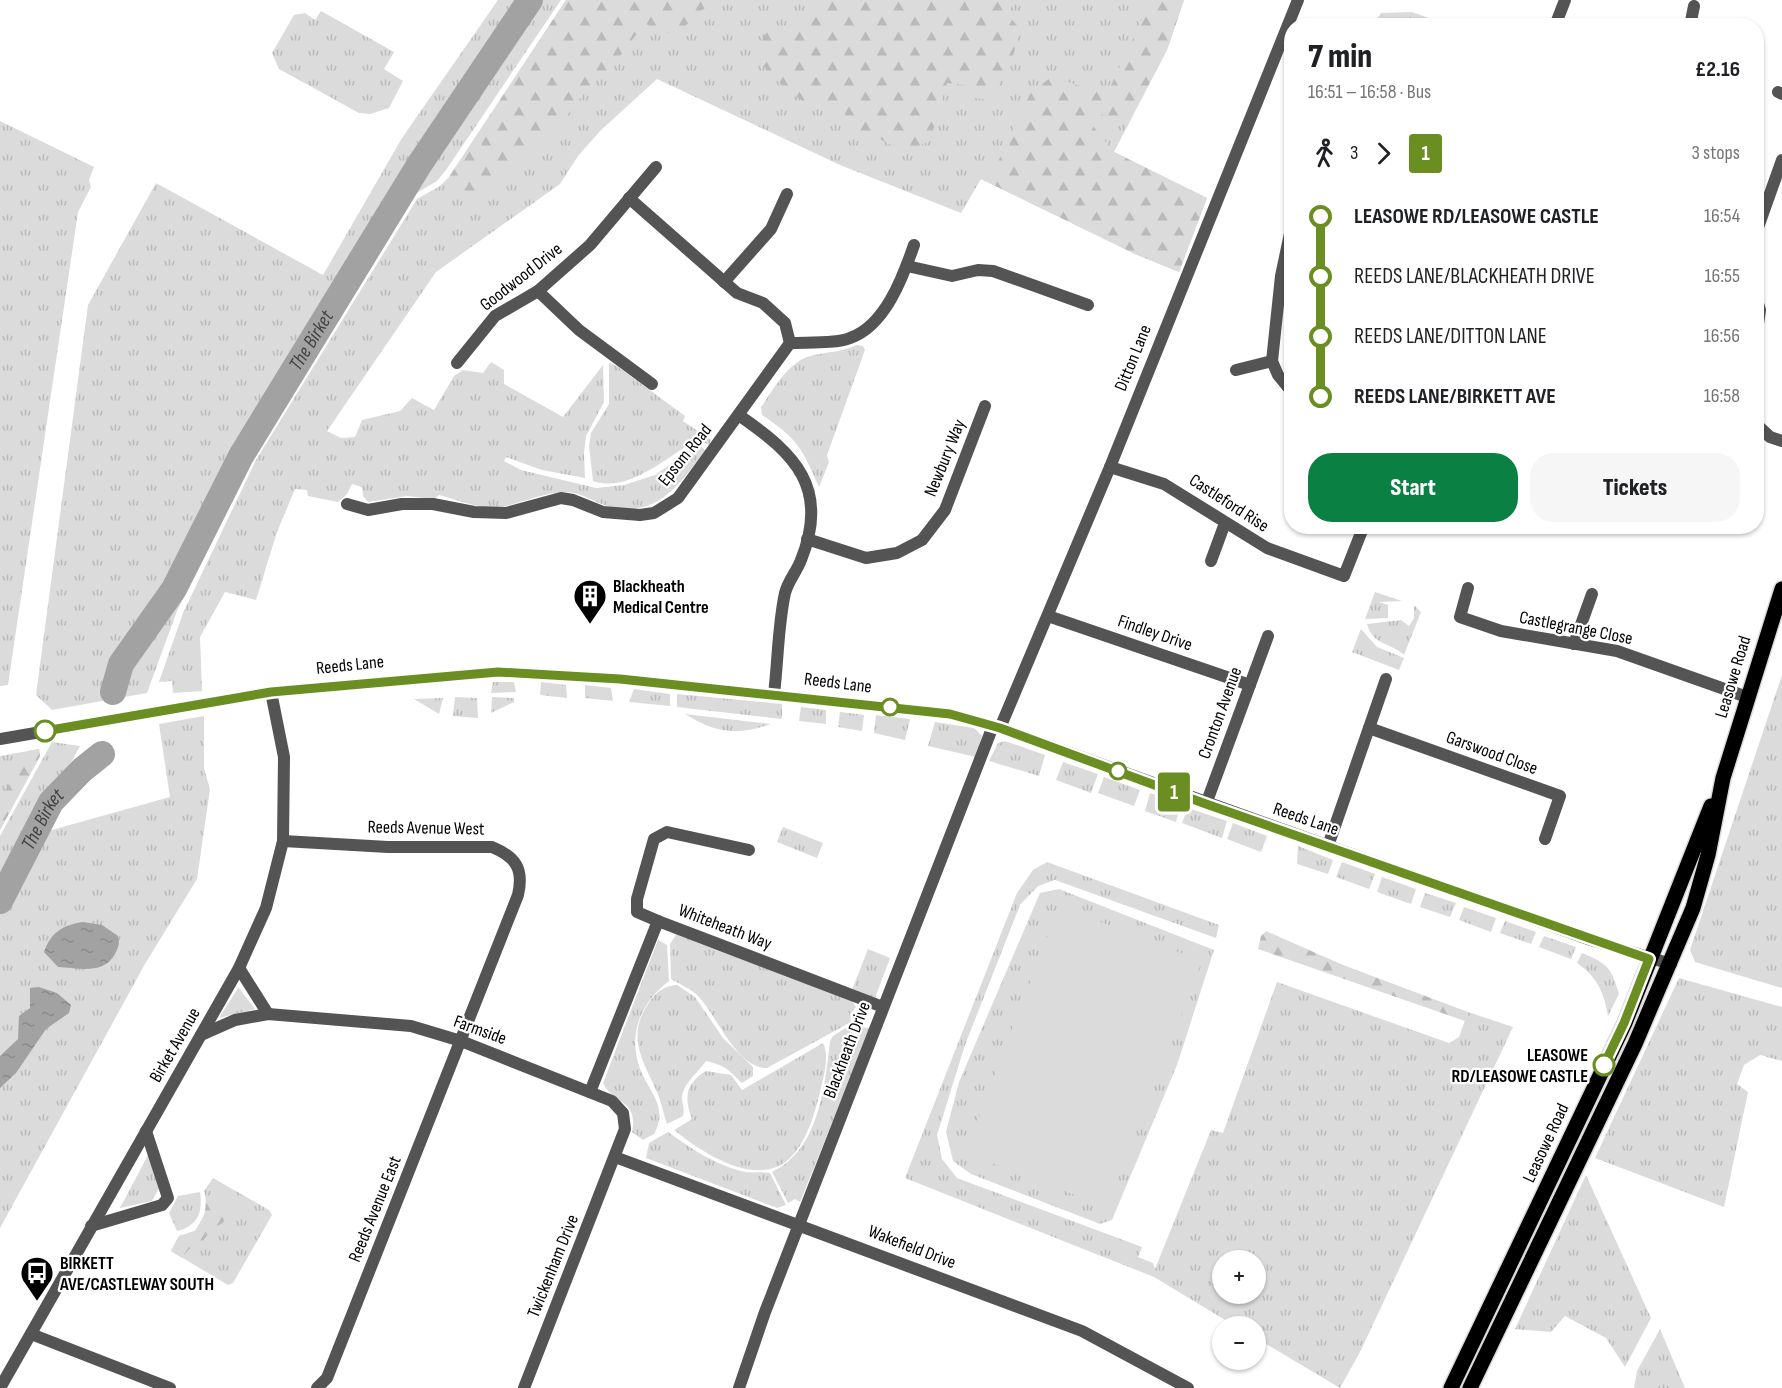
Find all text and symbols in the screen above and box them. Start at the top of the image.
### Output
text: 7 min [1308,37,1372,77]
text: £2.16 [1695,56,1740,83]
text: 16:51 – 16:58 · Bus [1308,80,1431,104]
icon: walk [1308,137,1341,170]
icon: forward [1367,137,1400,170]
text: 3 [1350,141,1358,165]
text: 1 [1421,141,1430,166]
text: 3 stops [1692,141,1740,165]
text: LEASOWE RD/LEASOWE CASTLE [1354,203,1599,230]
text: 16:54 [1704,204,1740,228]
street label: Goodwood Drive [476,238,566,316]
text: REEDS LANE/BLACKHEATH DRIVE [1354,263,1595,290]
text: 16:55 [1704,264,1740,288]
water label: The Birket [284,305,340,375]
street label: Ditton Lane [1110,322,1156,394]
text: REEDS LANE/DITTON LANE [1354,323,1547,350]
text: 16:56 [1704,324,1740,348]
text: REEDS LANE/BIRKETT AVE [1354,383,1556,410]
text: 16:58 [1704,384,1740,408]
street label: Newbury Way [920,416,970,500]
street label: Epsom Road [654,420,716,490]
button: Start [1308,453,1518,522]
button: Tickets [1530,453,1740,522]
street label: Castleford Rise [1185,469,1273,537]
place label: Blackheath Medical Centre [613,576,709,618]
building icon: Blackheath Medical Centre [572,578,608,625]
street label: Castlegrange Close [1518,607,1634,649]
street label: Findley Drive [1115,610,1195,656]
street label: Leasowe Road [1711,633,1755,721]
street label: Reeds Lane [315,651,385,679]
street label: Cronton Avenue [1194,664,1246,762]
street label: Reeds Lane [803,668,873,698]
unlabelled marker [881,698,899,716]
unlabelled marker [34,720,56,742]
street label: Garswood Close [1443,727,1541,779]
unlabelled marker [1109,762,1127,780]
line badge: 1 [1154,772,1194,812]
text: 1 [1170,780,1178,805]
water label: The Birket [16,783,70,854]
street label: Reeds Lane [1270,798,1342,840]
street label: Reeds Avenue West [367,816,485,840]
street label: Whiteheath Way [675,900,775,954]
street label: Blackheath Drive [819,999,875,1101]
street label: Birket Avenue [145,1004,205,1086]
street label: Farmside [451,1011,509,1049]
place label: LEASOWE RD/LEASOWE CASTLE [1452,1045,1588,1087]
marker: LEASOWE RD/LEASOWE CASTLE [1593,1054,1615,1076]
street label: Leasowe Road [1519,1100,1573,1186]
street label: Reeds Avenue East [344,1153,406,1265]
street label: Twickenham Drive [523,1211,583,1321]
street label: Wakefield Drive [865,1221,959,1273]
map controls [1212,1250,1266,1370]
button: + [1212,1250,1266,1304]
place label: BIRKETT AVE/CASTLEWAY SOUTH [59,1253,214,1295]
bus stop icon: BIRKETT AVE/CASTLEWAY SOUTH [19,1255,55,1302]
button: − [1212,1316,1266,1370]

